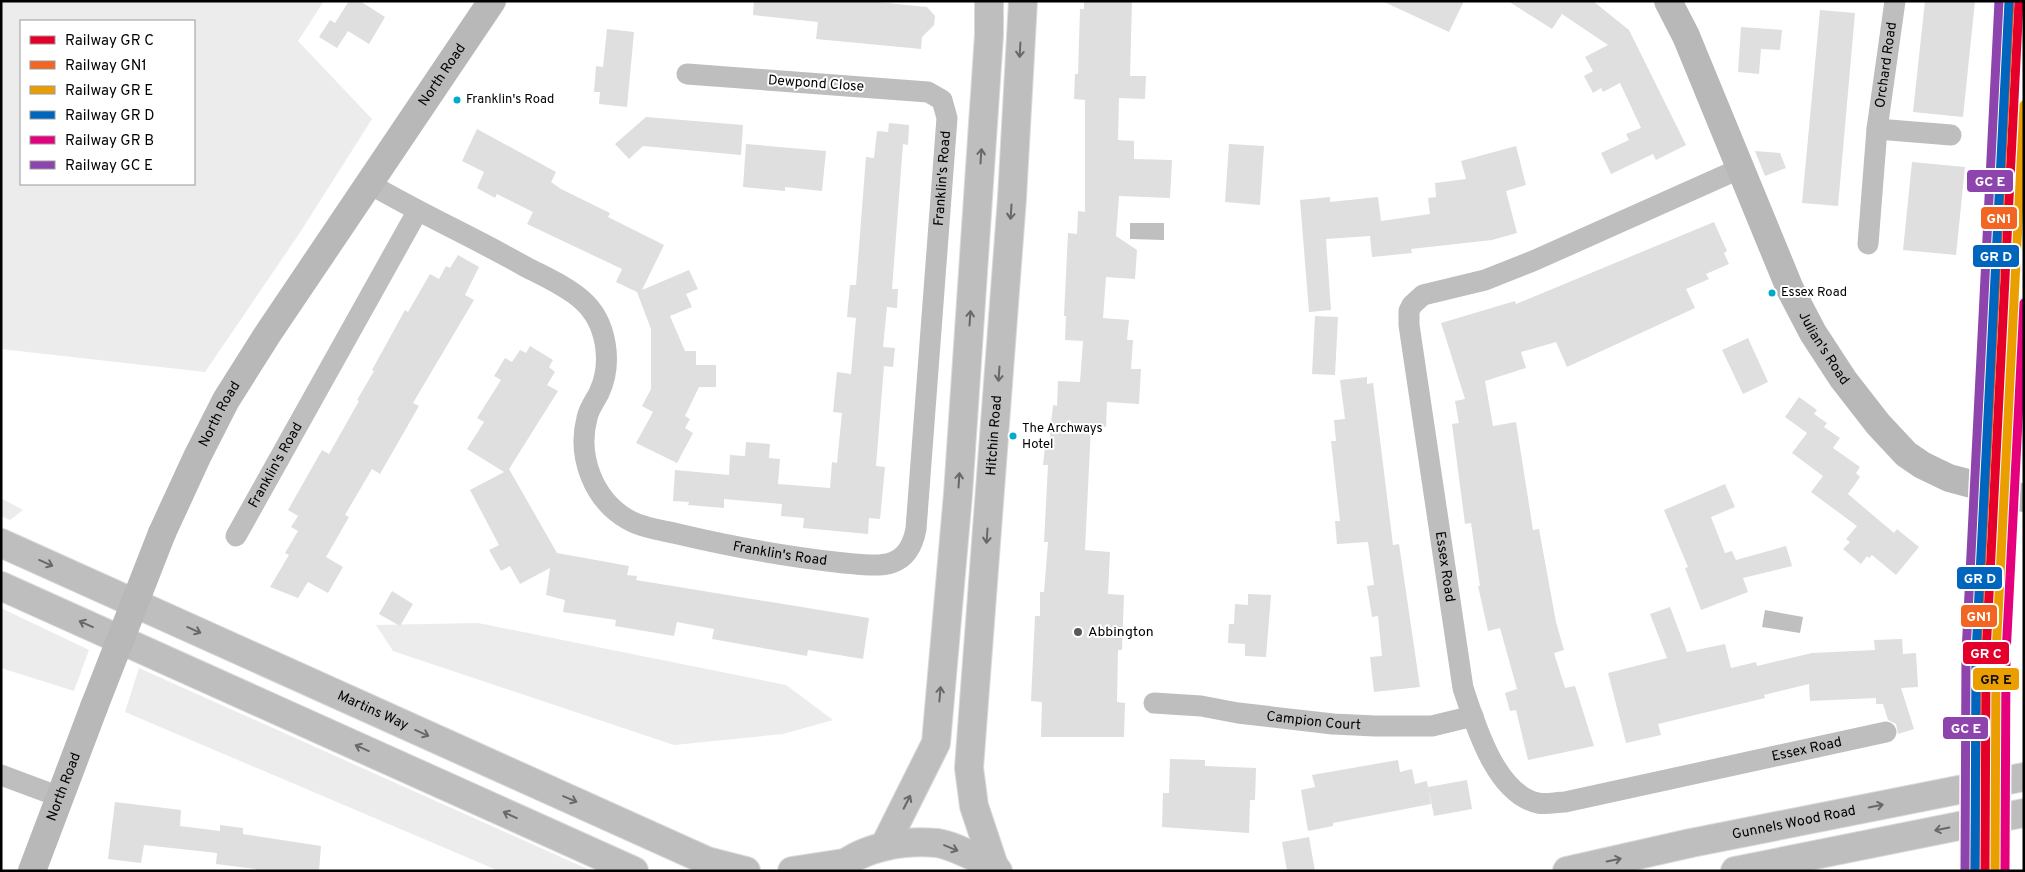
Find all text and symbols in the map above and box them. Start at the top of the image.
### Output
legend [20,20,195,185]
street label: Orchard Road [1872,21,1900,109]
text: Railway GR C [65,32,154,51]
street label: North Road [415,40,469,110]
one-way arrow [1015,42,1024,58]
text: Railway GN1 [65,57,147,76]
street label: Dewpond Close [767,72,865,96]
text: Railway GR E [65,82,153,101]
place label: Franklin's Road [466,92,554,108]
marker: Franklin's Road [452,95,462,105]
text: Railway GR D [65,107,154,126]
street label: Franklin's Road [930,130,955,227]
text: Railway GR B [65,132,154,151]
one-way arrow [976,148,985,164]
text: Railway GC E [65,157,153,176]
line badge: GC E [1966,169,2014,193]
text: GC E [1975,174,2006,191]
one-way arrow [1006,204,1016,220]
line badge: GN1 [1980,206,2018,230]
text: GN1 [1986,211,2012,228]
line badge: GR D [1972,244,2020,268]
text: GR D [1980,249,2012,266]
place label: Essex Road [1781,285,1847,301]
marker: Essex Road [1767,288,1777,298]
street label: Julian's Road [1795,308,1853,388]
one-way arrow [965,310,975,326]
one-way arrow [994,366,1004,382]
street label: North Road [195,378,244,450]
street label: Hitchin Road [983,395,1006,476]
street label: Franklin's Road [245,420,306,511]
place label: The Archways Hotel [1022,421,1103,453]
marker: The Archways Hotel [1008,431,1018,441]
one-way arrow [955,473,964,489]
one-way arrow [983,528,992,544]
street label: Essex Road [1431,530,1459,603]
street label: Franklin's Road [731,538,828,569]
one-way arrow [38,558,53,568]
line badge: GR D [1956,566,2003,590]
text: GR D [1964,571,1996,588]
line badge: GN1 [1960,604,1998,628]
text: GN1 [1966,609,1992,626]
one-way arrow [79,618,94,628]
place label: Abbington [1088,624,1154,641]
one-way arrow [186,625,201,635]
marker: Abbington [1072,626,1084,638]
line badge: GR C [1962,641,2010,665]
text: GR C [1970,646,2002,663]
line badge: GR E [1972,667,2020,691]
text: GR E [1980,672,2012,689]
street label: Martins Way [335,687,411,734]
one-way arrow [935,687,945,703]
street label: Campion Court [1266,708,1361,734]
line badge: GC E [1942,716,1989,740]
text: GC E [1951,721,1982,738]
one-way arrow [414,728,429,738]
street label: Essex Road [1770,733,1843,765]
one-way arrow [355,742,370,752]
street label: North Road [43,750,85,823]
one-way arrow [902,794,912,809]
one-way arrow [562,795,577,805]
one-way arrow [1868,801,1884,811]
street label: Gunnels Wood Road [1731,802,1857,843]
one-way arrow [503,809,518,819]
one-way arrow [1934,825,1950,834]
one-way arrow [943,845,958,854]
one-way arrow [1606,855,1622,864]

